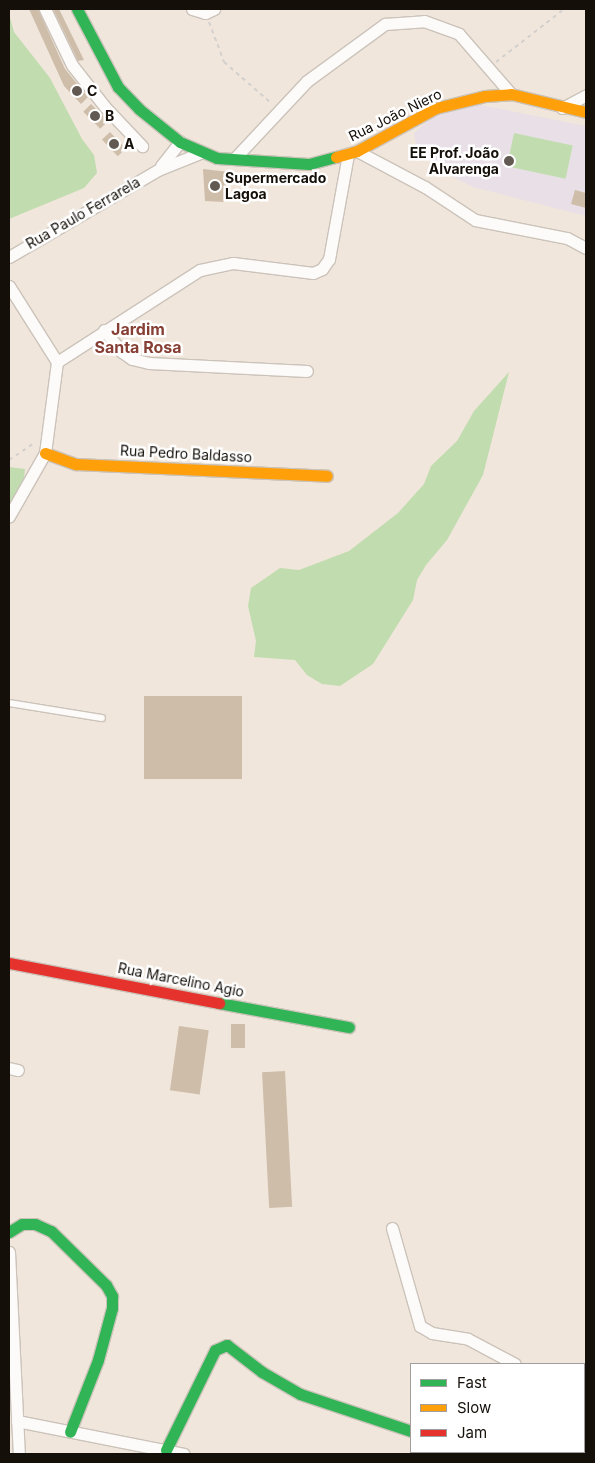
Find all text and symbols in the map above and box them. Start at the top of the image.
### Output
place label: C [87,83,97,99]
marker: C [71,85,83,97]
street label: Rua João Niero [346,85,444,145]
place label: B [105,108,114,124]
marker: B [89,110,101,122]
place label: A [124,136,134,152]
marker: A [108,138,120,150]
place label: EE Prof. João Alvarenga [409,145,499,178]
marker: EE Prof. João Alvarenga [503,155,515,167]
place label: Supermercado Lagoa [225,170,326,202]
street label: Rua Paulo Ferrarela [23,174,143,252]
marker: Supermercado Lagoa [209,180,221,192]
district label: Jardim Santa Rosa [94,319,182,357]
street label: Rua Pedro Baldasso [120,442,252,466]
street label: Rua Marcelino Agio [116,960,246,1000]
legend [410,1363,585,1453]
text: Fast [457,1373,487,1392]
text: Slow [457,1398,491,1417]
text: Jam [457,1423,487,1442]

